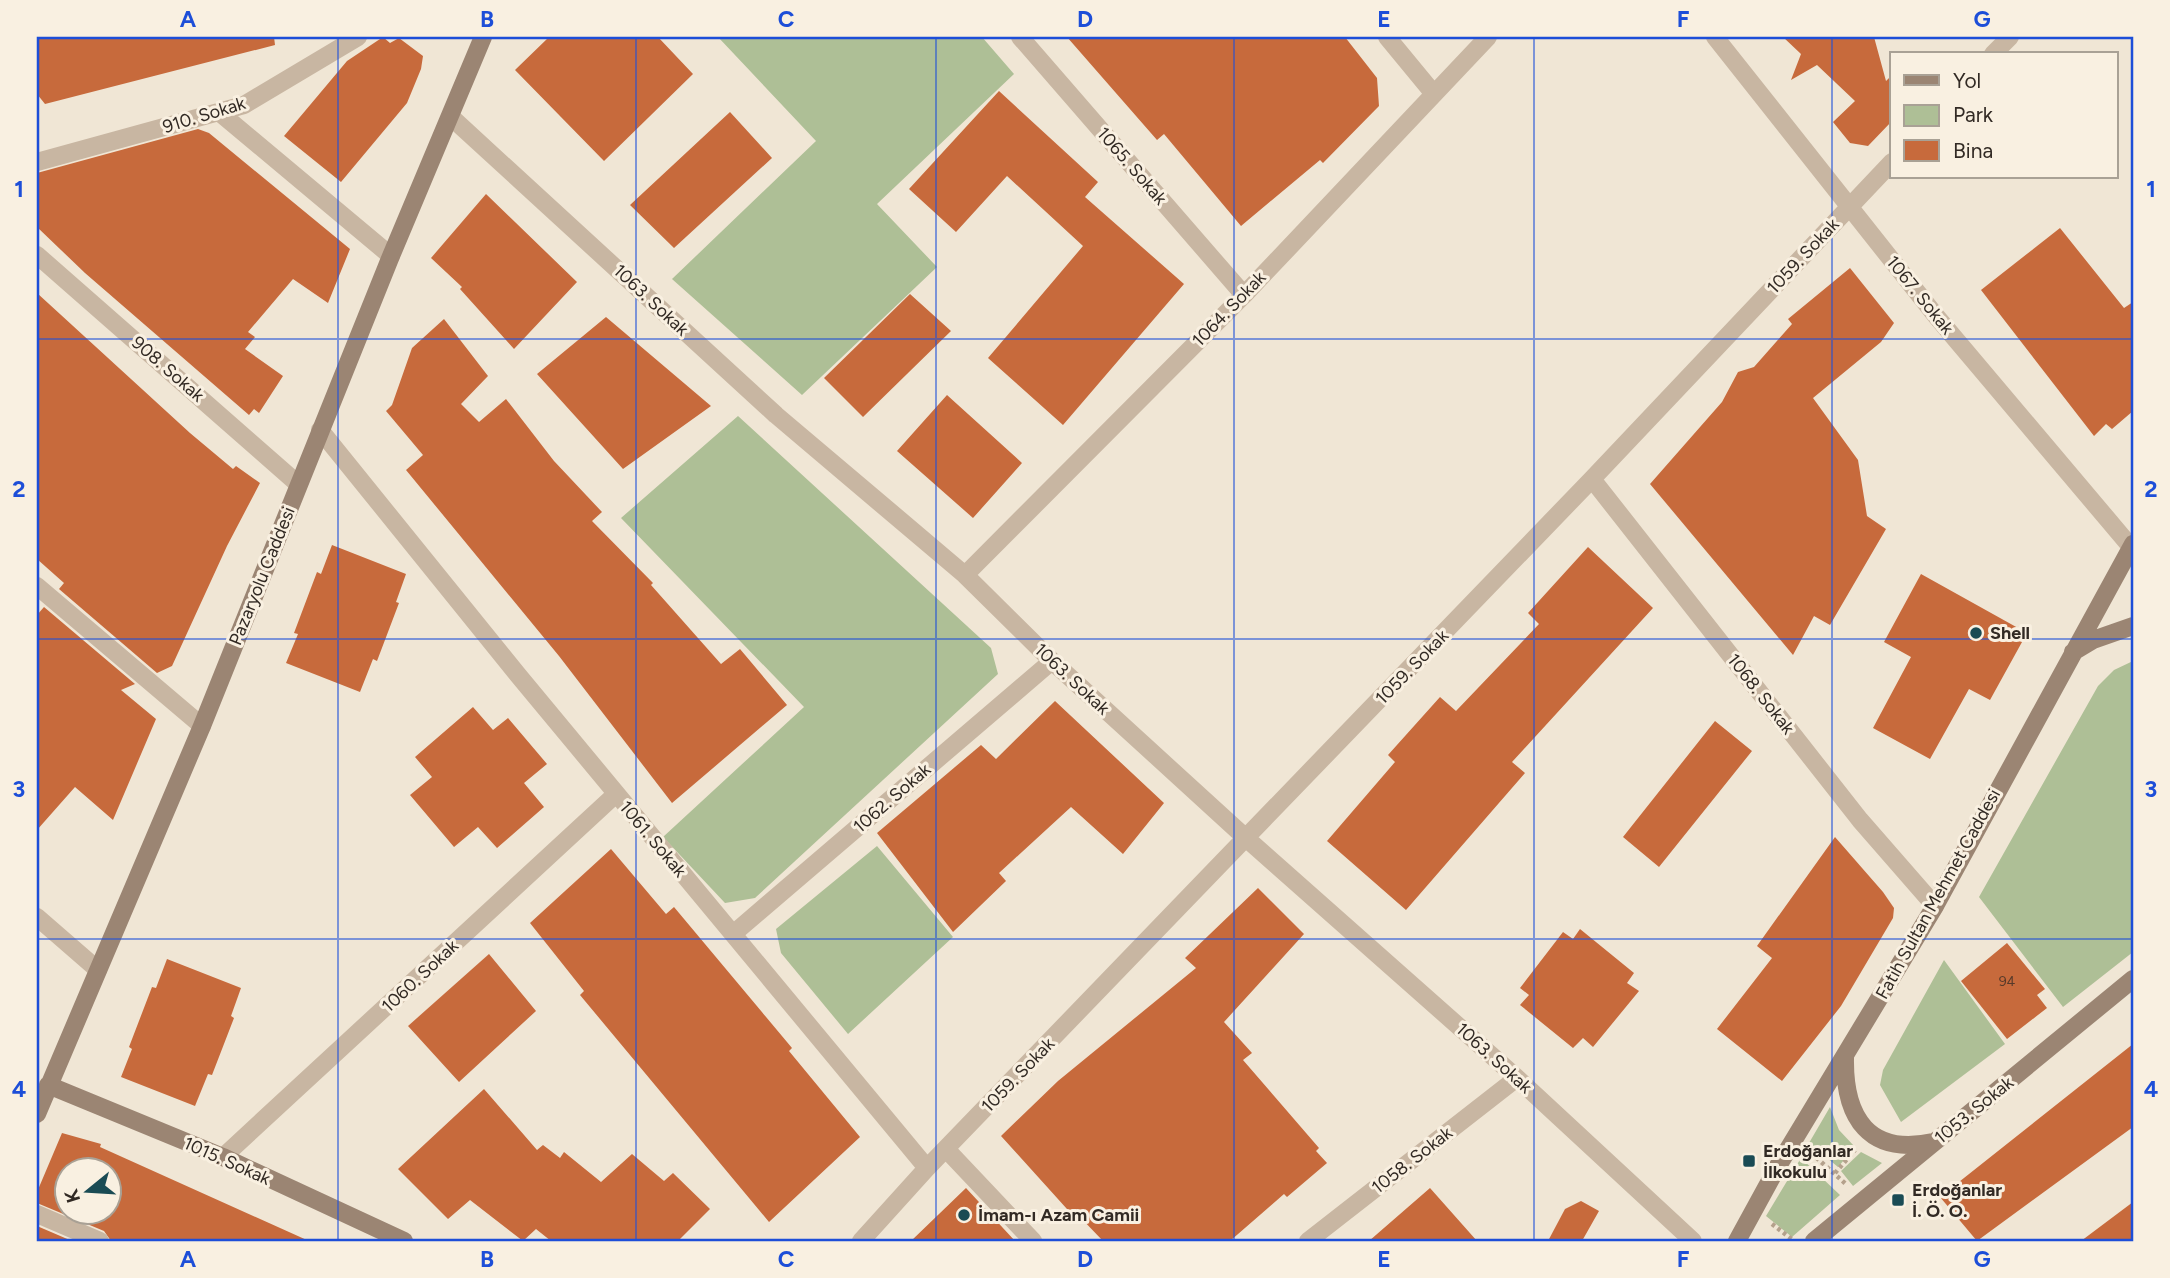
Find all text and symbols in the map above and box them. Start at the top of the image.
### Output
text: A [180,5,197,33]
text: B [480,5,494,33]
text: C [778,5,795,33]
text: D [1077,5,1093,33]
text: E [1377,5,1391,33]
text: F [1677,5,1690,33]
text: G [1973,5,1991,33]
legend [1890,52,2118,178]
text: Yol [1953,68,1981,93]
street label: 910. Sokak [160,92,248,138]
text: Park [1953,102,1994,127]
street label: 1065. Sokak [1092,123,1172,210]
text: Bina [1953,138,1993,163]
text: 1 [14,175,24,203]
text: 1 [2146,175,2156,203]
street label: 1059. Sokak [1762,213,1844,298]
street label: 1067. Sokak [1882,251,1959,339]
street label: 1063. Sokak [609,260,693,341]
street label: 1064. Sokak [1188,266,1271,351]
street label: 908. Sokak [127,332,209,407]
text: 2 [12,475,26,503]
text: 2 [2144,475,2158,503]
street label: Pazaryolu Caddesi [224,504,300,648]
place label: Shell [1990,622,2030,644]
street label: 1059. Sokak [1371,625,1453,709]
marker: Shell [1968,625,1984,641]
street label: 1063. Sokak [1030,639,1114,720]
street label: 1068. Sokak [1723,649,1799,739]
street label: 1062. Sokak [849,758,935,838]
text: 3 [13,775,25,803]
text: 3 [2145,775,2157,803]
street label: Fatih Sultan Mehmet Caddesi [1871,785,2005,1003]
street label: 1061. Sokak [615,796,691,882]
street label: 1060. Sokak [377,935,463,1017]
house number: 94 [1999,973,2016,990]
street label: 1063. Sokak [1451,1018,1537,1098]
street label: 1059. Sokak [977,1033,1059,1117]
street label: 1053. Sokak [1930,1071,2018,1149]
text: 4 [12,1075,26,1103]
text: 4 [2144,1075,2158,1103]
street label: 1058. Sokak [1367,1121,1457,1198]
street label: 1015. Sokak [180,1132,274,1190]
place label: Erdoğanlar İlkokulu [1763,1140,1853,1183]
marker: Erdoğanlar İlkokulu [1741,1153,1757,1169]
north arrow [52,1156,122,1226]
place label: Erdoğanlar İ. Ö. O. [1912,1179,2002,1222]
text: K [59,1186,85,1206]
marker: Erdoğanlar İ. Ö. O. [1890,1192,1906,1208]
place label: İmam-ı Azam Camii [978,1204,1139,1226]
marker: İmam-ı Azam Camii [956,1207,972,1223]
text: A [180,1245,197,1273]
text: B [480,1245,494,1273]
text: C [778,1245,795,1273]
text: D [1077,1245,1093,1273]
text: E [1377,1245,1391,1273]
text: F [1677,1245,1690,1273]
text: G [1973,1245,1991,1273]

